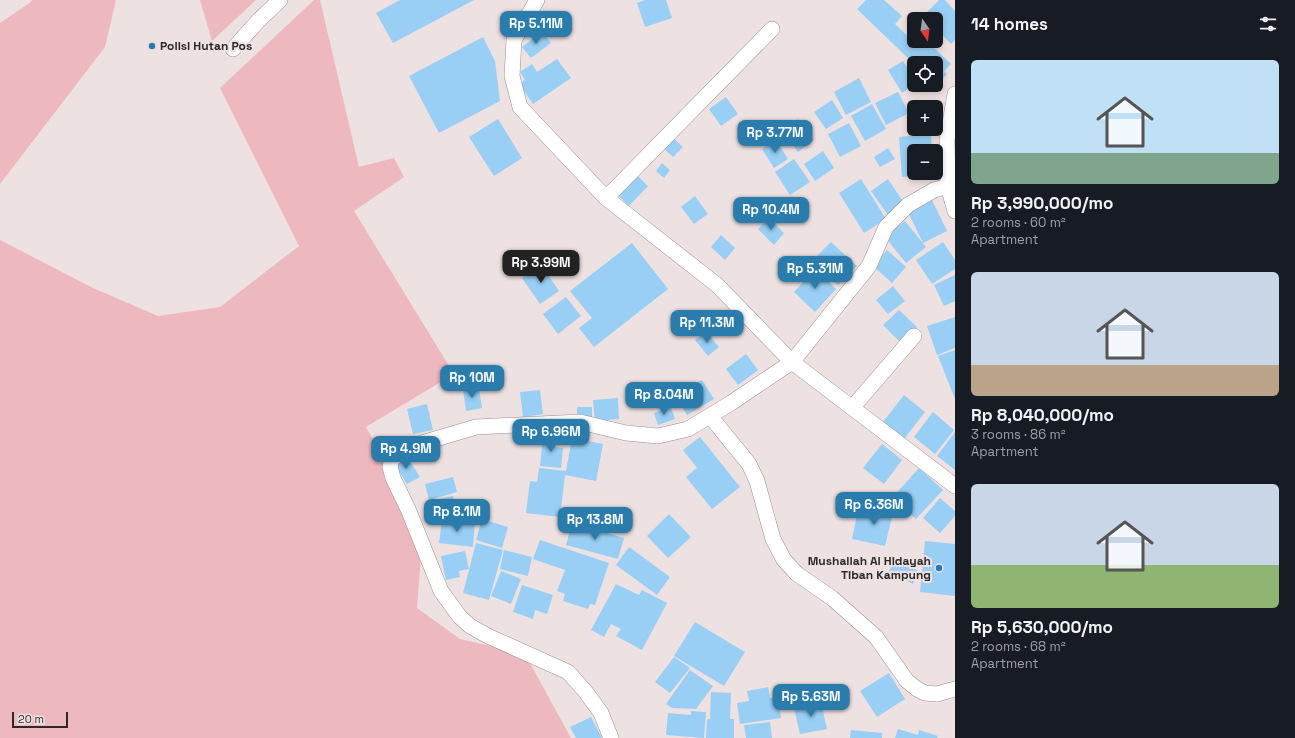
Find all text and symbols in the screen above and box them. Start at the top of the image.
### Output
pin: Rp 5.11M [495,11,577,45]
north arrow [907,12,943,48]
map controls [907,12,943,180]
text: 14 homes [971,13,1048,35]
icon: filters [1257,13,1279,35]
text: Rp 5.11M [509,15,563,32]
place label: Polisi Hutan Pos [160,38,252,54]
marker: Polisi Hutan Pos [147,41,157,51]
button: locate [907,56,943,92]
icon: home [1089,86,1161,158]
button: + [907,100,943,136]
pin: Rp 3.77M [734,120,816,154]
text: Rp 3.77M [746,124,804,141]
button: − [907,144,943,180]
text: Rp 3,990,000/mo [971,192,1113,214]
pin: Rp 10.4M [730,197,812,231]
text: Rp 10.4M [742,201,800,218]
text: 2 rooms · 60 m² [971,214,1066,231]
text: Apartment [971,231,1039,248]
pin: Rp 3.99M [500,250,582,284]
text: Rp 3.99M [511,254,571,271]
pin: Rp 5.31M [774,256,856,290]
text: Rp 5.31M [787,260,843,277]
icon: home [1089,298,1161,370]
pin: Rp 11.3M [666,310,748,344]
text: Rp 11.3M [680,314,734,331]
pin: Rp 10M [439,365,505,399]
text: Rp 10M [449,369,495,386]
pin: Rp 8.04M [623,382,705,416]
text: Rp 8.04M [634,386,694,403]
text: Rp 8,040,000/mo [971,404,1114,426]
pin: Rp 6.96M [510,419,592,453]
text: Rp 6.96M [521,423,581,440]
text: 3 rooms · 86 m² [971,426,1065,443]
pin: Rp 4.9M [369,436,443,470]
text: Rp 4.9M [380,440,432,457]
text: Apartment [971,443,1039,460]
pin: Rp 6.36M [833,492,915,526]
text: Rp 6.36M [844,496,904,513]
pin: Rp 8.1M [420,499,494,533]
text: Rp 8.1M [433,503,481,520]
pin: Rp 13.8M [554,507,636,541]
icon: home [1089,510,1161,582]
text: Rp 13.8M [567,511,623,528]
place label: Mushallah Al Hidayah Tiban Kampung [808,553,931,583]
marker: Mushallah Al Hidayah Tiban Kampung [934,563,944,573]
text: Rp 5,630,000/mo [971,616,1113,638]
text: 2 rooms · 68 m² [971,638,1065,655]
text: Apartment [971,655,1039,672]
pin: Rp 5.63M [770,684,852,718]
text: Rp 5.63M [782,688,840,705]
scale bar [12,710,68,729]
text: 20 m [18,712,44,726]

